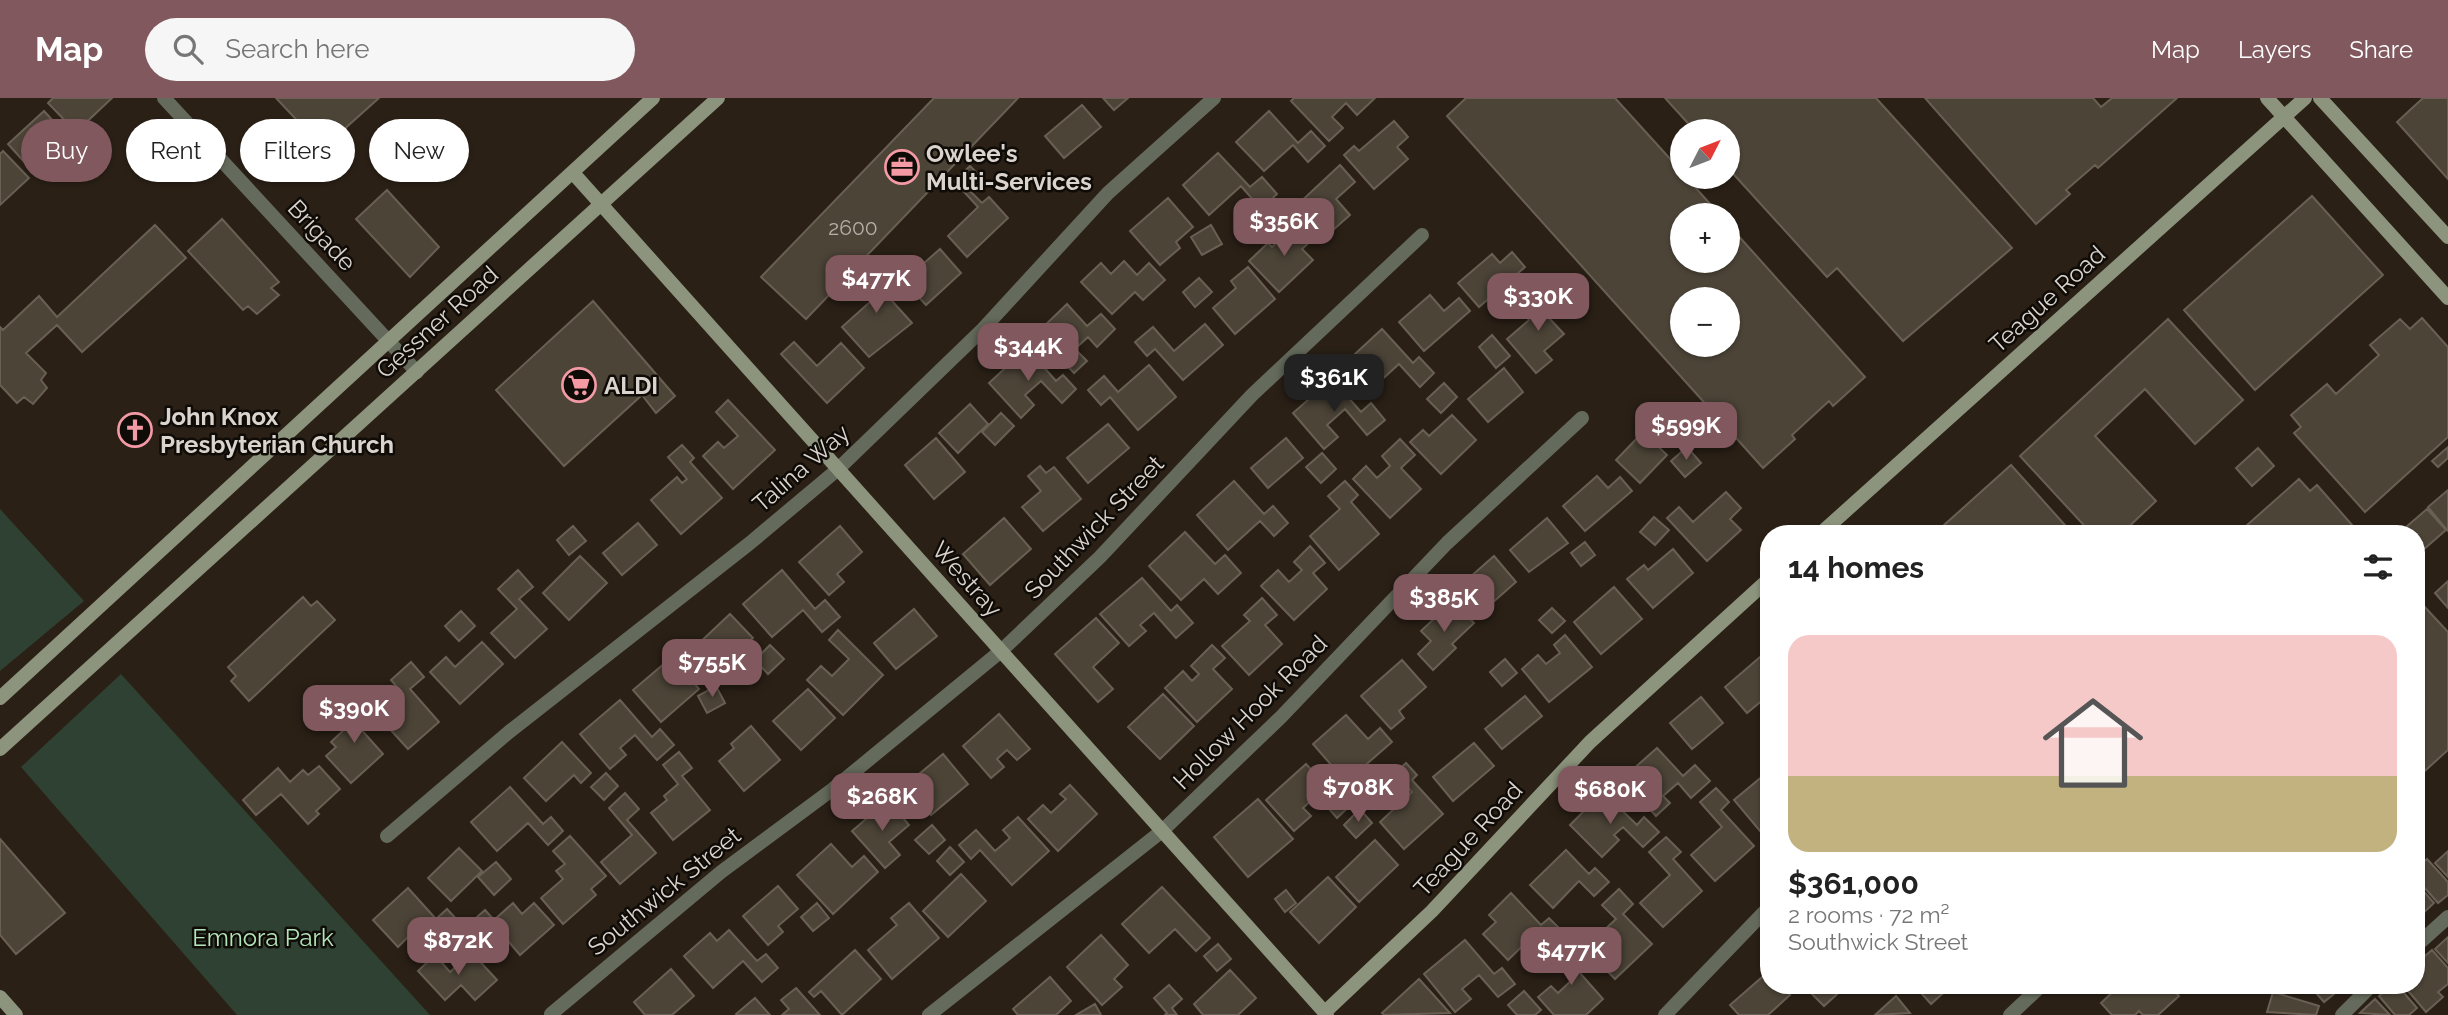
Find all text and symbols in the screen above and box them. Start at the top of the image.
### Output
search box [145,18,635,81]
text: Map [35,30,103,69]
icon: search [169,30,207,68]
text: Search here [225,34,370,64]
text: Map [2151,35,2200,64]
text: Layers [2238,35,2311,64]
text: Share [2349,35,2413,64]
chip: Buy [21,119,112,182]
chip: Rent [126,119,226,182]
chip: Filters [240,119,355,182]
chip: New [369,119,469,182]
north arrow [1670,119,1740,189]
map controls [1670,119,1740,357]
place label: Owlee's Multi-Services [926,139,1092,196]
office icon: Owlee's Multi-Services [883,148,921,186]
street label: Brigade [282,193,362,277]
pin: $356K [1235,198,1333,258]
button: + [1670,203,1740,273]
text: $356K [1249,207,1319,234]
house number: 2600 [828,215,878,240]
street label: Teague Road [1983,239,2111,359]
pin: $477K [827,256,925,315]
street label: Gessner Road [370,260,504,384]
text: $477K [841,264,911,291]
pin: $330K [1489,274,1587,333]
text: $330K [1503,282,1573,309]
button: − [1670,287,1740,357]
pin: $344K [979,324,1077,383]
text: $344K [994,332,1062,359]
pin: $361K [1285,354,1383,414]
text: $361K [1300,363,1368,390]
supermarket icon: ALDI [560,366,598,404]
place label: ALDI [604,371,658,400]
place label: John Knox Presbyterian Church [160,402,394,459]
pin: $599K [1637,402,1735,462]
church icon: John Knox Presbyterian Church [116,411,154,449]
text: $599K [1651,411,1721,438]
street label: Talina Way [747,418,855,518]
street label: Southwick Street [1018,449,1170,605]
street label: Westray [926,535,1008,623]
icon: filters [2359,548,2397,586]
text: 14 homes [1788,550,1924,585]
pin: $385K [1395,574,1493,634]
text: $385K [1409,583,1479,610]
street label: Hollow Hook Road [1167,629,1333,795]
pin: $755K [663,640,761,699]
text: $755K [678,648,746,675]
icon: home [2030,680,2156,806]
pin: $390K [305,686,403,745]
text: $390K [319,694,389,721]
pin: $708K [1309,764,1407,824]
pin: $680K [1561,766,1659,826]
text: $708K [1323,773,1393,800]
pin: $268K [833,774,931,833]
text: $680K [1574,775,1646,802]
street label: Teague Road [1408,776,1528,902]
text: $268K [847,782,917,809]
street label: Southwick Street [582,821,746,961]
text: $361,000 [1788,866,1919,901]
text: 2 rooms · 72 m² [1788,901,1949,928]
pin: $872K [409,918,507,977]
park label: Emnora Park [192,923,334,952]
text: $872K [423,926,493,953]
pin: $477K [1522,928,1620,987]
text: Southwick Street [1788,928,1968,955]
text: $477K [1536,936,1606,963]

